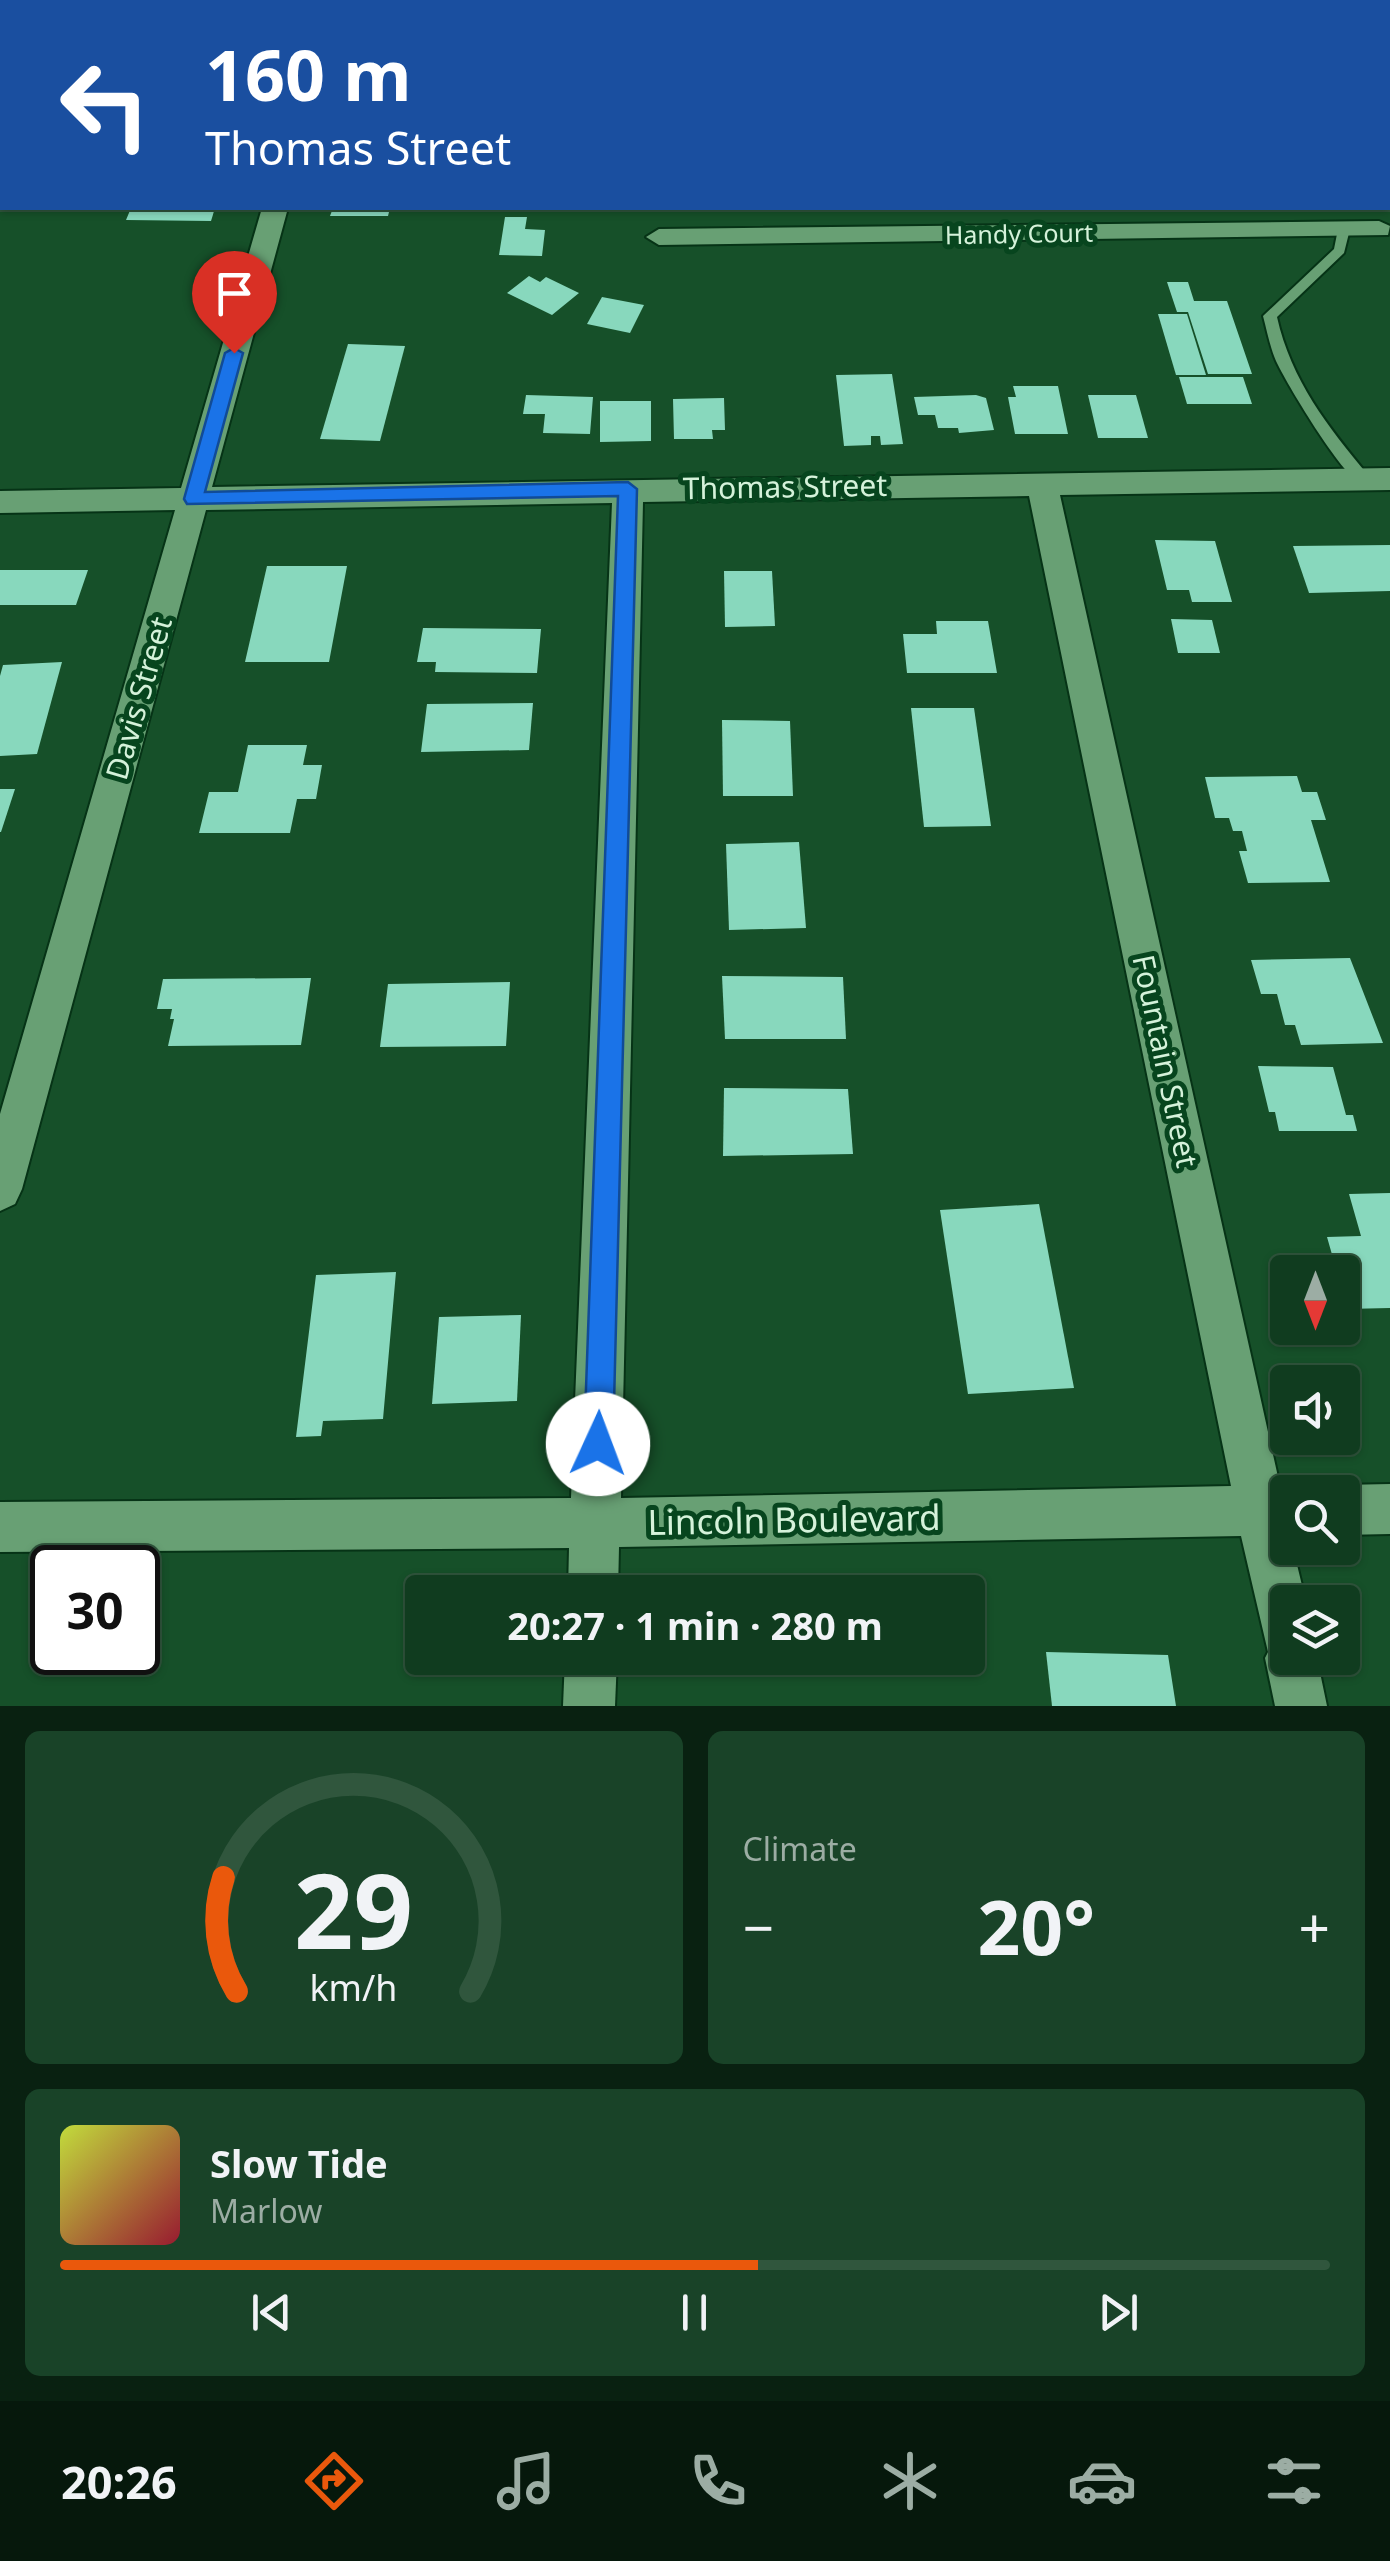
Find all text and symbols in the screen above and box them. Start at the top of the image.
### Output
text: 160 m [205,26,412,122]
icon: left [40,40,170,170]
text: Thomas Street [205,117,511,178]
street label: Handy Court [945,215,1093,251]
pin [192,251,277,354]
icon: arrive [207,266,262,321]
street label: Thomas Street [683,464,888,508]
street label: Davis Street [95,612,181,784]
street label: Fountain Street [1123,951,1209,1171]
north arrow [1270,1255,1360,1345]
map controls [1270,1255,1360,1675]
button: sound [1270,1365,1360,1455]
position arrow [546,1392,650,1496]
button: search [1270,1475,1360,1565]
street label: Lincoln Boulevard [647,1493,941,1545]
speed limit sign: 30 [30,1545,160,1675]
button: layers [1270,1585,1360,1675]
text: 20:27 · 1 min · 280 m [507,1599,883,1651]
text: Climate [743,1827,857,1870]
text: 29 [294,1838,413,1979]
text: 20° [977,1875,1095,1977]
text: − [743,1889,774,1964]
text: + [1299,1889,1330,1964]
text: km/h [310,1963,398,2011]
text: Slow Tide [210,2137,388,2189]
text: Marlow [210,2189,322,2232]
icon: previous [244,2285,299,2340]
icon: pause [667,2285,722,2340]
icon: next [1091,2285,1146,2340]
icon: directions [299,2446,369,2516]
icon: music [491,2446,561,2516]
icon: phone [683,2446,753,2516]
icon: climate [875,2446,945,2516]
icon: car [1067,2446,1137,2516]
icon: filters [1259,2446,1329,2516]
text: 20:26 [61,2451,177,2512]

